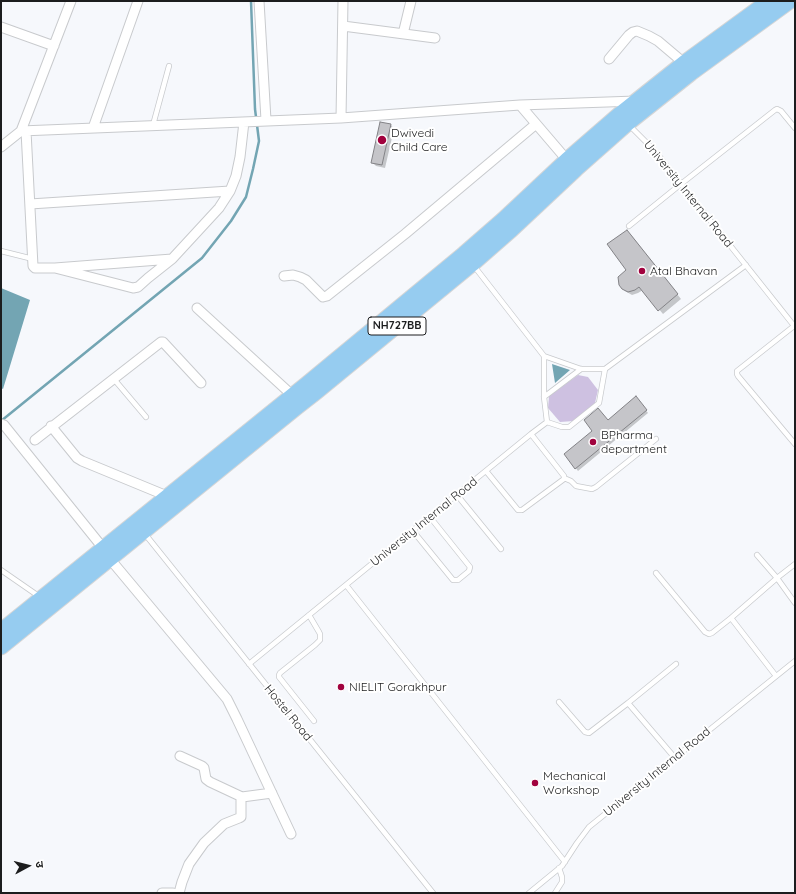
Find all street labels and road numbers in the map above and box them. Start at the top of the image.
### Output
street label: University Internal Road [640,138,736,250]
road number: NH727BB [368,317,426,335]
street label: University Internal Road [368,474,480,570]
street label: Hostel Road [261,682,315,744]
street label: University Internal Road [601,724,713,820]

